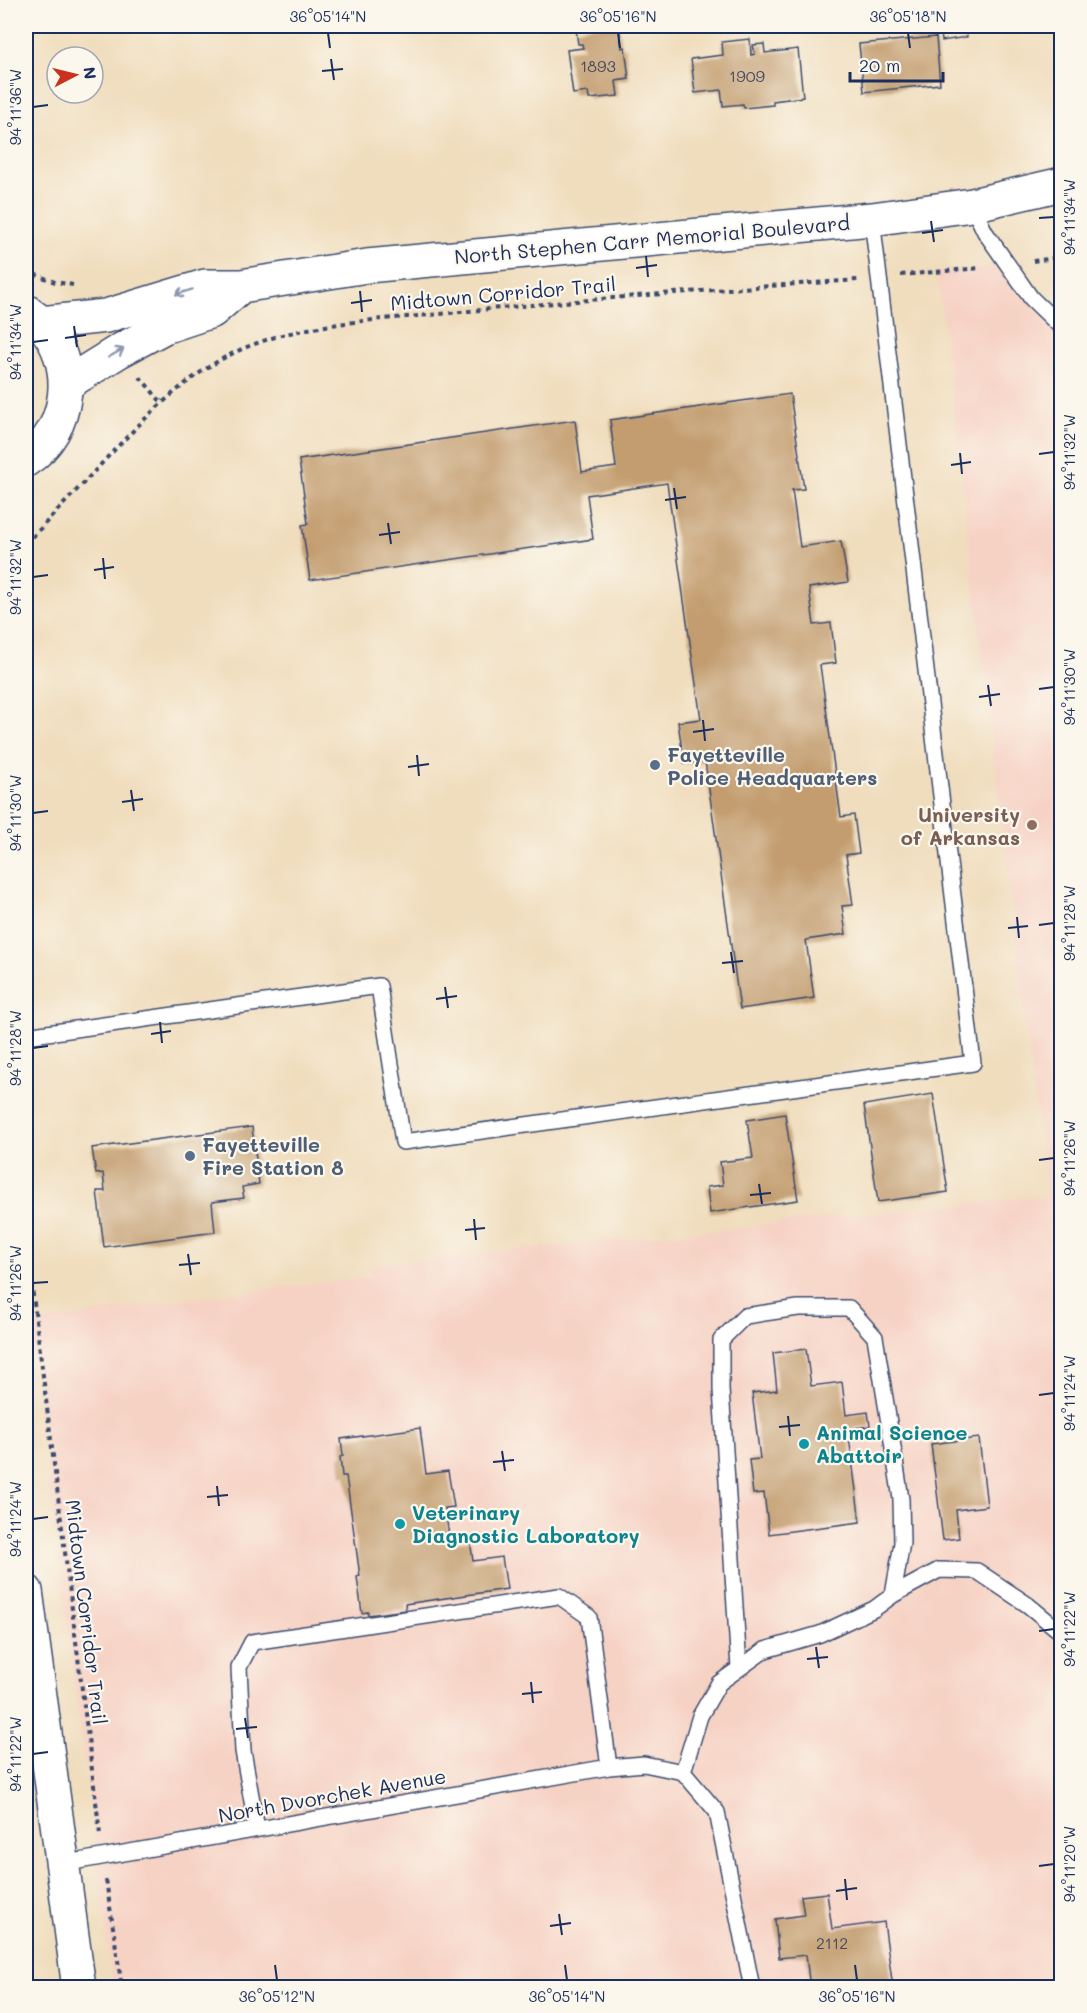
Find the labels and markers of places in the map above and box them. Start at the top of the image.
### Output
place label: Fayetteville Police Headquarters [667,741,877,790]
marker: Fayetteville Police Headquarters [648,758,662,772]
place label: University of Arkansas [901,801,1020,850]
marker: University of Arkansas [1025,818,1039,832]
place label: Fayetteville Fire Station 8 [202,1131,344,1180]
marker: Fayetteville Fire Station 8 [183,1149,197,1163]
place label: Animal Science Abattoir [816,1419,968,1468]
marker: Animal Science Abattoir [797,1437,811,1451]
place label: Veterinary Diagnostic Laboratory [412,1499,640,1548]
marker: Veterinary Diagnostic Laboratory [393,1517,407,1531]

